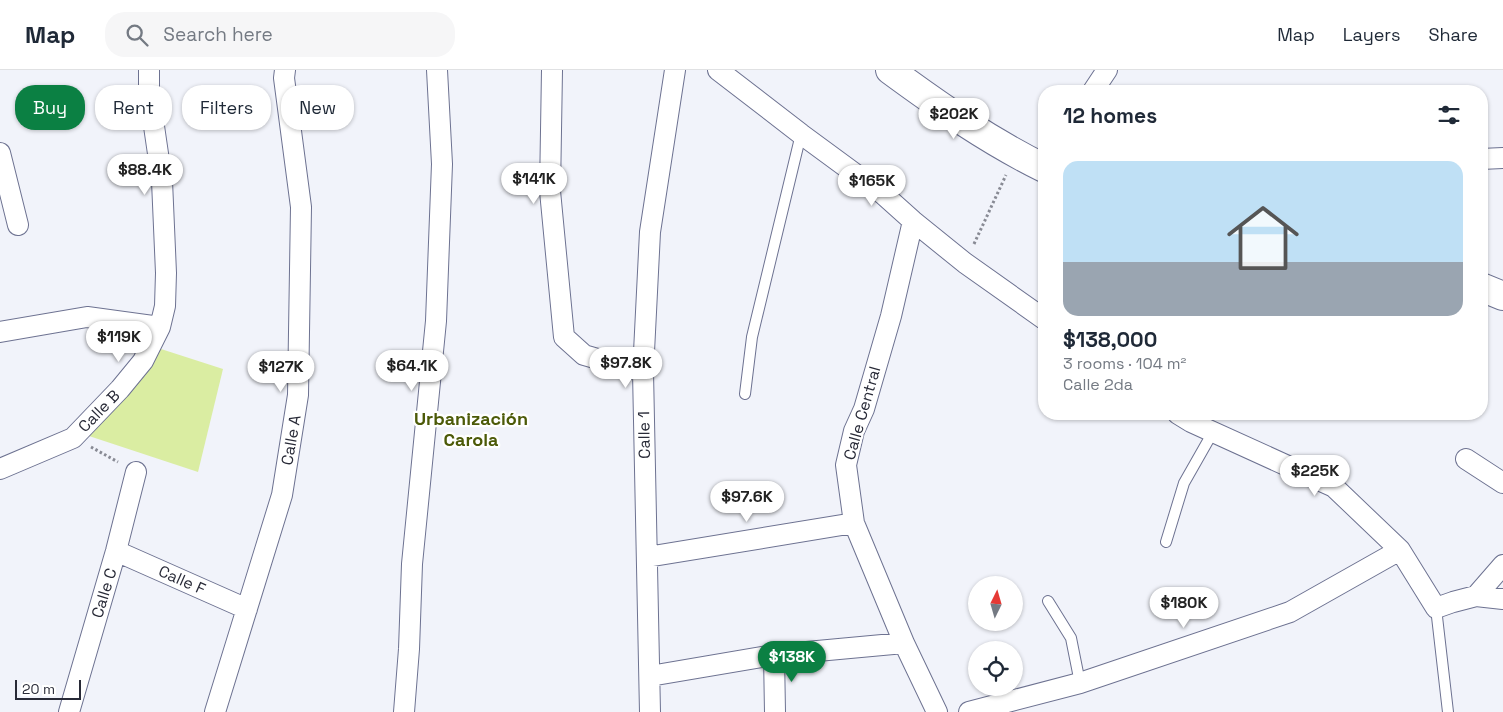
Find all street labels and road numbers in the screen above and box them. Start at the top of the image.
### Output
street label: Calle Central [839,364,885,462]
street label: Calle B [74,385,124,437]
street label: Calle 1 [633,411,655,459]
street label: Calle A [276,413,306,467]
street label: Calle F [155,560,209,600]
street label: Calle C [86,565,122,621]

